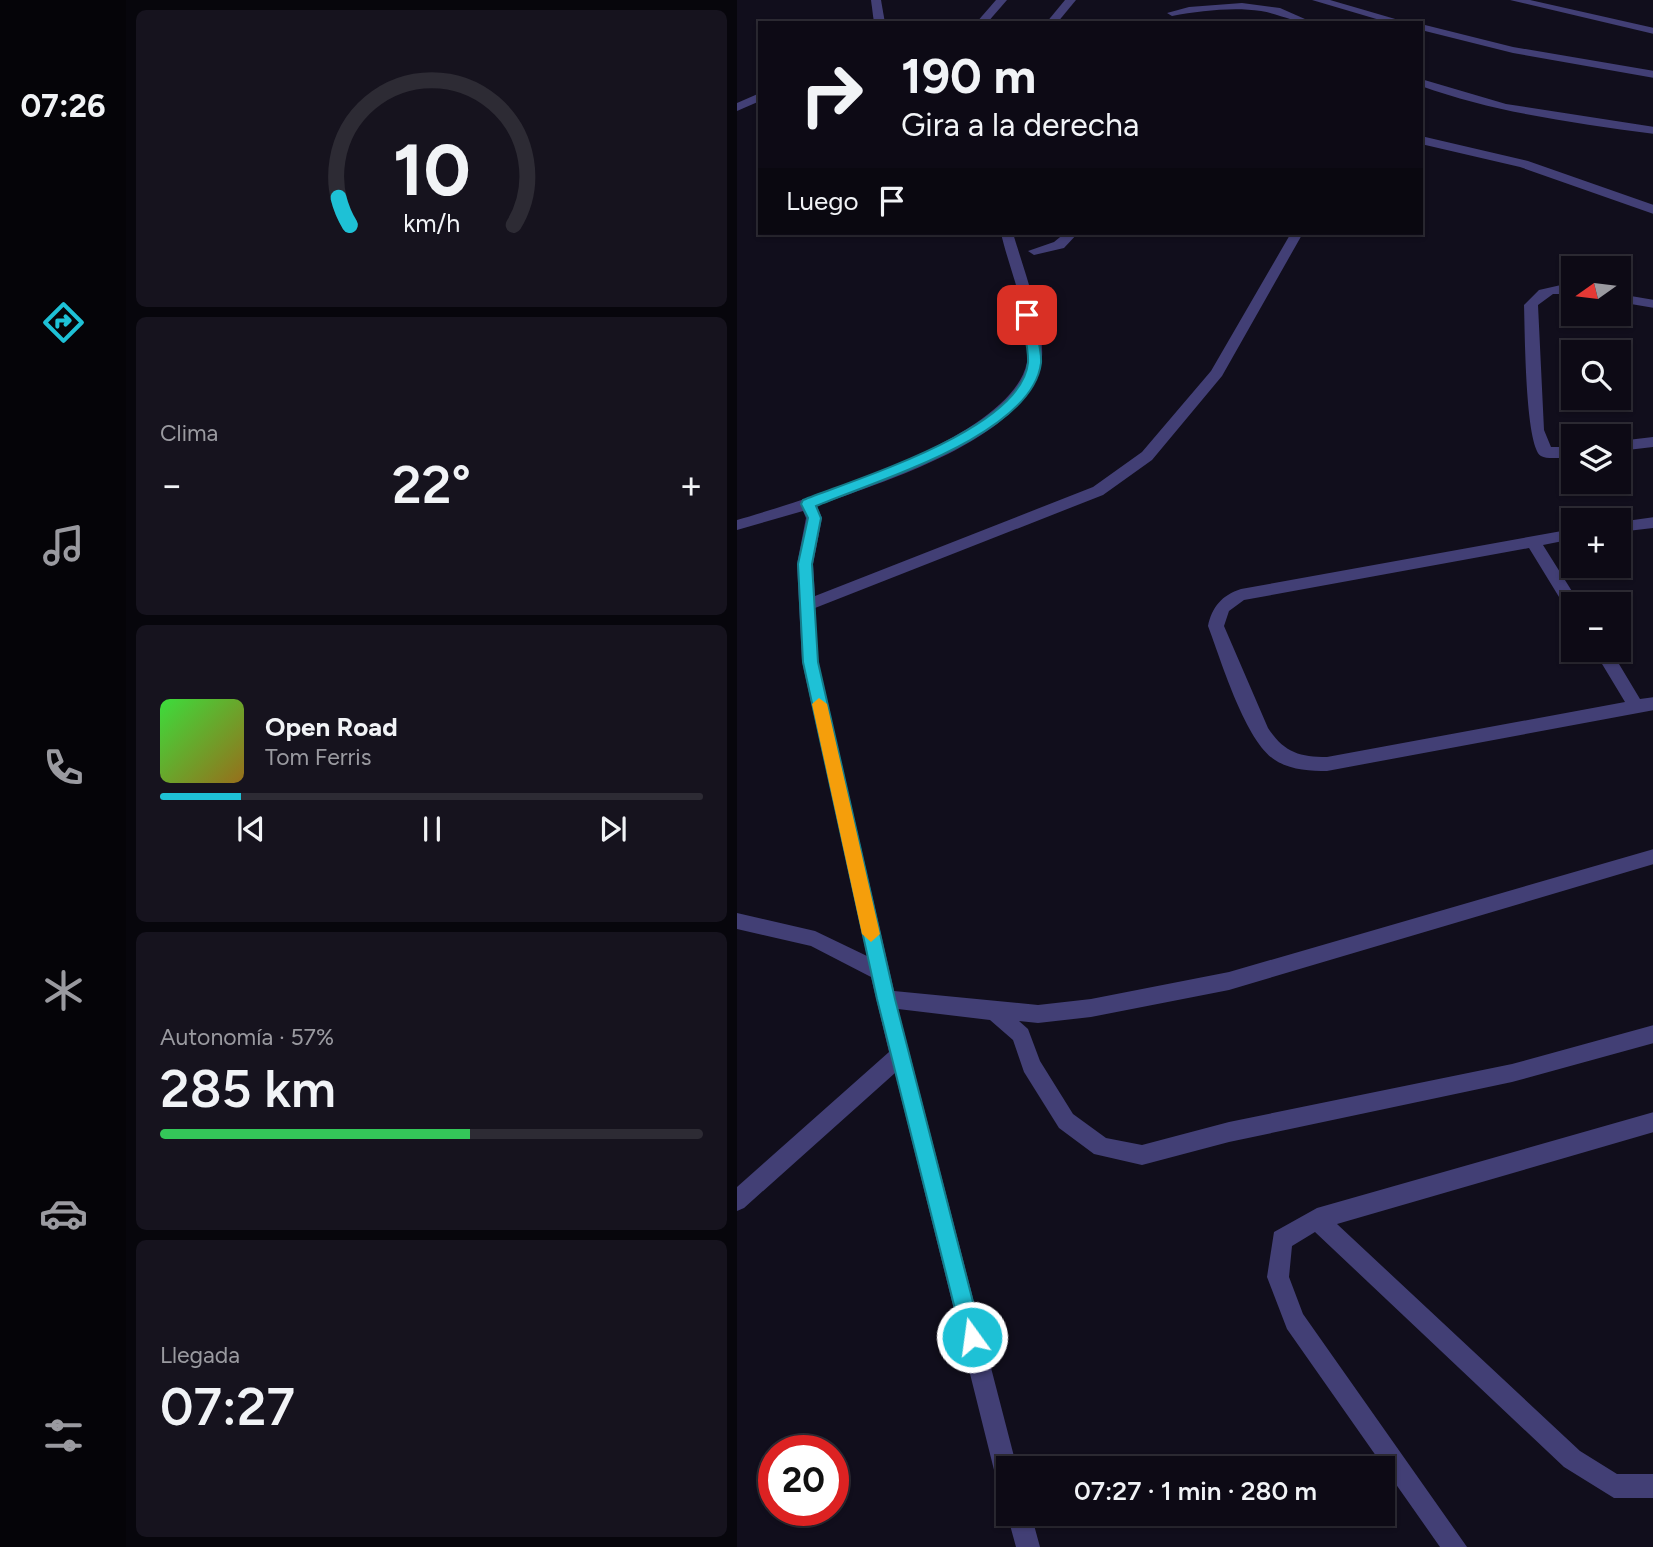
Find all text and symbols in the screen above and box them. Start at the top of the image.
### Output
text: 190 m [901,46,1036,105]
icon: right [786,49,877,140]
text: 07:26 [20,87,106,125]
text: Gira a la derecha [901,106,1139,144]
text: 10 [393,126,470,213]
icon: arrive [873,182,911,220]
text: Luego [786,185,859,217]
text: km/h [403,208,460,238]
north arrow [1561,256,1631,326]
map controls [1561,256,1631,662]
pin [997,285,1057,345]
icon: arrive [1008,296,1046,334]
icon: directions [39,298,88,347]
button: search [1561,340,1631,410]
text: Clima [160,419,218,447]
button: layers [1561,424,1631,494]
text: 22° [392,454,471,516]
text: − [160,462,184,508]
text: + [679,462,703,508]
button: + [1561,508,1631,578]
icon: music [39,521,88,570]
button: − [1561,592,1631,662]
text: Open Road [265,711,398,743]
icon: phone [39,743,88,792]
text: Tom Ferris [265,743,371,771]
icon: previous [232,810,270,848]
icon: pause [413,810,451,848]
icon: next [594,810,632,848]
icon: climate [39,966,88,1015]
text: Autonomía · 57% [160,1023,334,1051]
text: 285 km [160,1058,336,1120]
icon: car [39,1189,88,1238]
position arrow [935,1300,1009,1374]
text: Llegada [160,1341,240,1369]
text: 07:27 [160,1376,295,1438]
icon: filters [39,1411,88,1460]
speed limit sign: 20 [758,1435,849,1526]
text: 07:27 · 1 min · 280 m [1074,1475,1317,1507]

